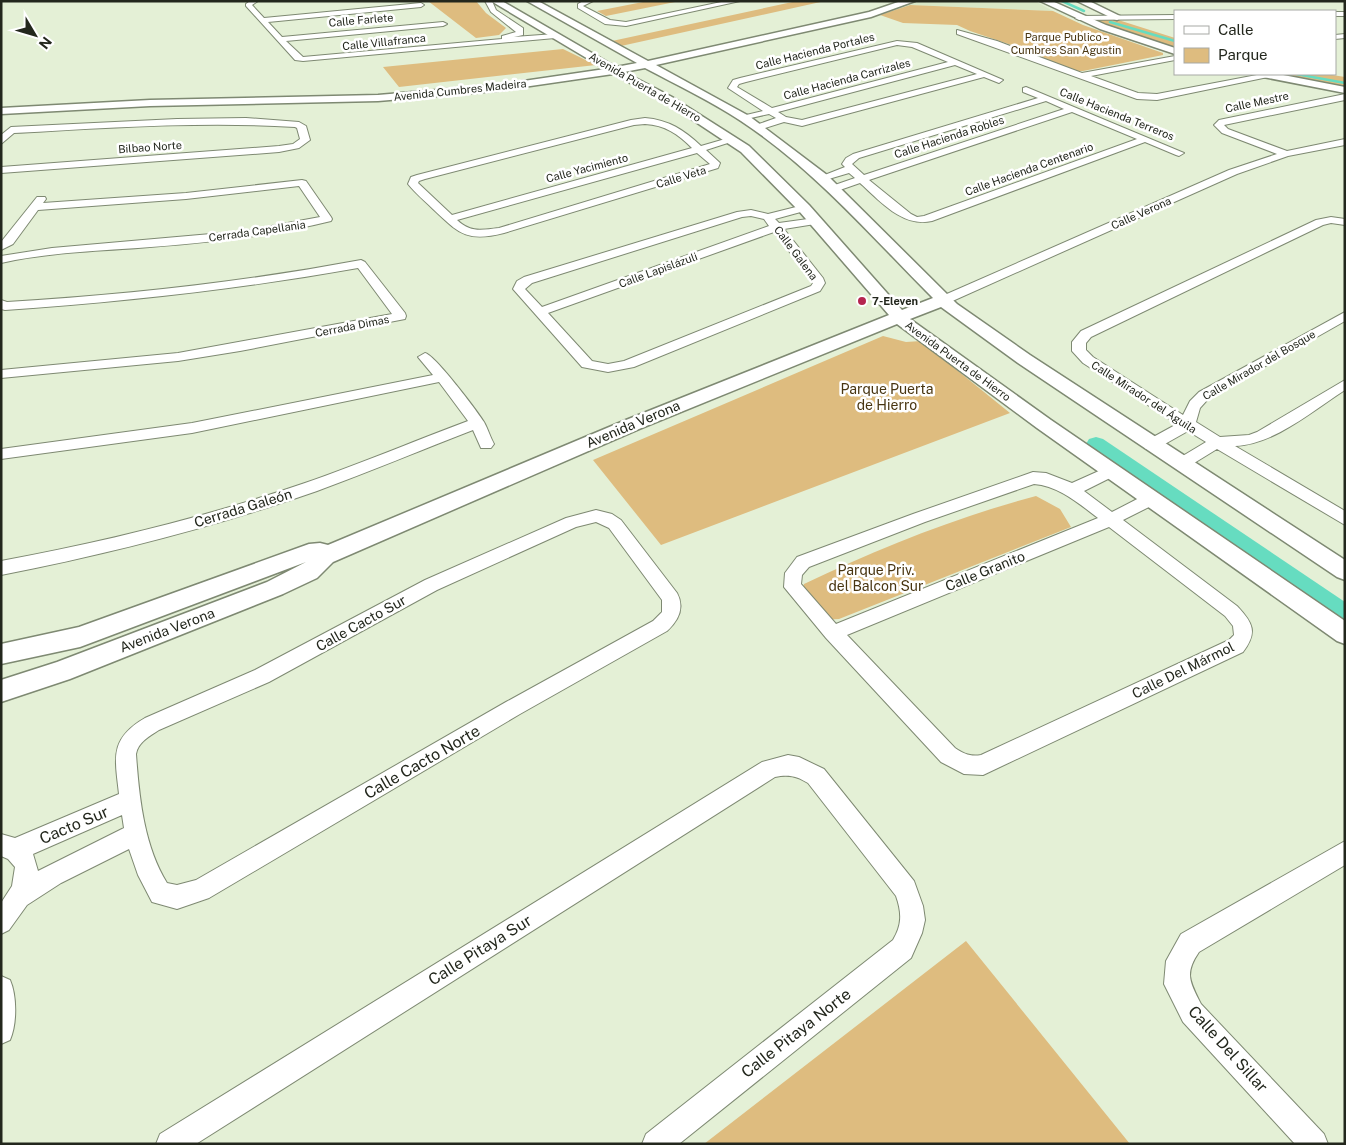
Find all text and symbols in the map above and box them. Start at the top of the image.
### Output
north arrow [10,10,60,60]
legend [1174,10,1336,75]
street label: Calle Farlete [328,11,394,29]
text: Calle [1218,21,1254,38]
street label: Calle Hacienda Portales [754,30,876,72]
park label: Parque Publico - Cumbres San Agustin [1011,31,1121,56]
street label: Calle Villafranca [342,32,426,52]
text: N [36,34,55,52]
text: Parque [1218,46,1268,63]
street label: Avenida Puerta de Hierro [587,50,703,124]
street label: Calle Hacienda Carrizales [782,56,912,102]
street label: Avenida Cumbres Madeira [393,77,527,103]
street label: Calle Hacienda Terreros [1058,86,1176,143]
street label: Calle Mestre [1224,89,1290,115]
street label: Calle Hacienda Robles [893,113,1006,160]
street label: Bilbao Norte [118,139,182,155]
street label: Calle Hacienda Centenario [963,140,1095,198]
street label: Calle Yacimiento [545,151,629,185]
street label: Calle Veta [655,164,707,190]
street label: Calle Verona [1109,194,1173,232]
street label: Cerrada Capellania [208,218,306,244]
street label: Calle Galena [772,224,820,282]
street label: Calle Lapislázuli [617,250,699,290]
marker: 7-Eleven [856,295,868,307]
place label: 7-Eleven [872,295,918,307]
street label: Cerrada Dimas [314,313,390,339]
street label: Avenida Puerta de Hierro [903,319,1013,403]
street label: Calle Mirador del Bosque [1201,328,1317,402]
street label: Calle Mirador del Águila [1089,358,1199,435]
park label: Parque Puerta de Hierro [841,381,933,413]
street label: Avenida Verona [584,397,682,451]
street label: Cerrada Galeón [192,486,294,530]
street label: Calle Granito [943,548,1027,594]
park label: Parque Priv. del Balcon Sur [829,562,923,594]
street label: Calle Cacto Sur [313,592,409,654]
street label: Avenida Verona [117,605,217,655]
street label: Calle Del Mármol [1129,638,1237,702]
street label: Calle Cacto Norte [361,721,483,803]
street label: Cacto Sur [37,802,111,848]
street label: Calle Pitaya Sur [425,911,535,989]
street label: Calle Pitaya Norte [737,984,855,1082]
street label: Calle Del Sillar [1184,1002,1272,1096]

